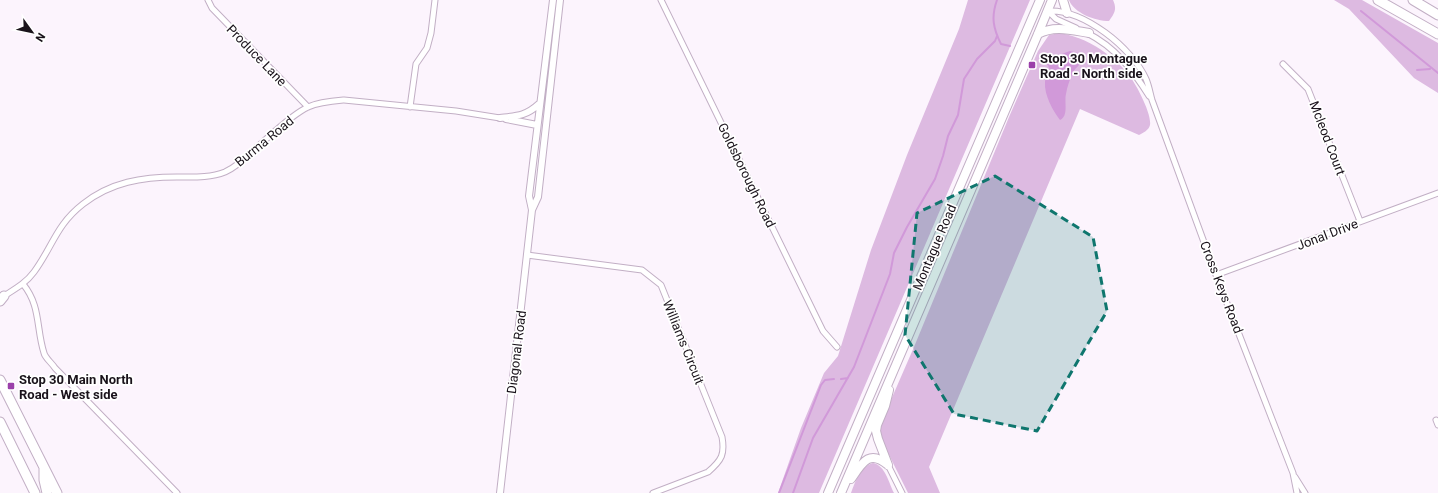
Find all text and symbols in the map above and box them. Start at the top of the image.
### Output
north arrow [12,12,52,52]
street label: Produce Lane [224,22,290,89]
text: N [32,30,48,44]
place label: Stop 30 Montague Road - North side [1040,51,1147,81]
marker: Stop 30 Montague Road - North side [1027,60,1037,70]
street label: Mcleod Court [1307,99,1349,177]
street label: Burma Road [232,113,297,170]
street label: Goldsborough Road [715,120,778,230]
street label: Montague Road [910,202,959,292]
street label: Jonal Drive [1294,216,1360,253]
street label: Cross Keys Road [1197,239,1246,335]
street label: Williams Circuit [660,298,707,387]
street label: Diagonal Road [504,309,529,395]
place label: Stop 30 Main North Road - West side [19,372,133,402]
marker: Stop 30 Main North Road - West side [6,381,16,391]

